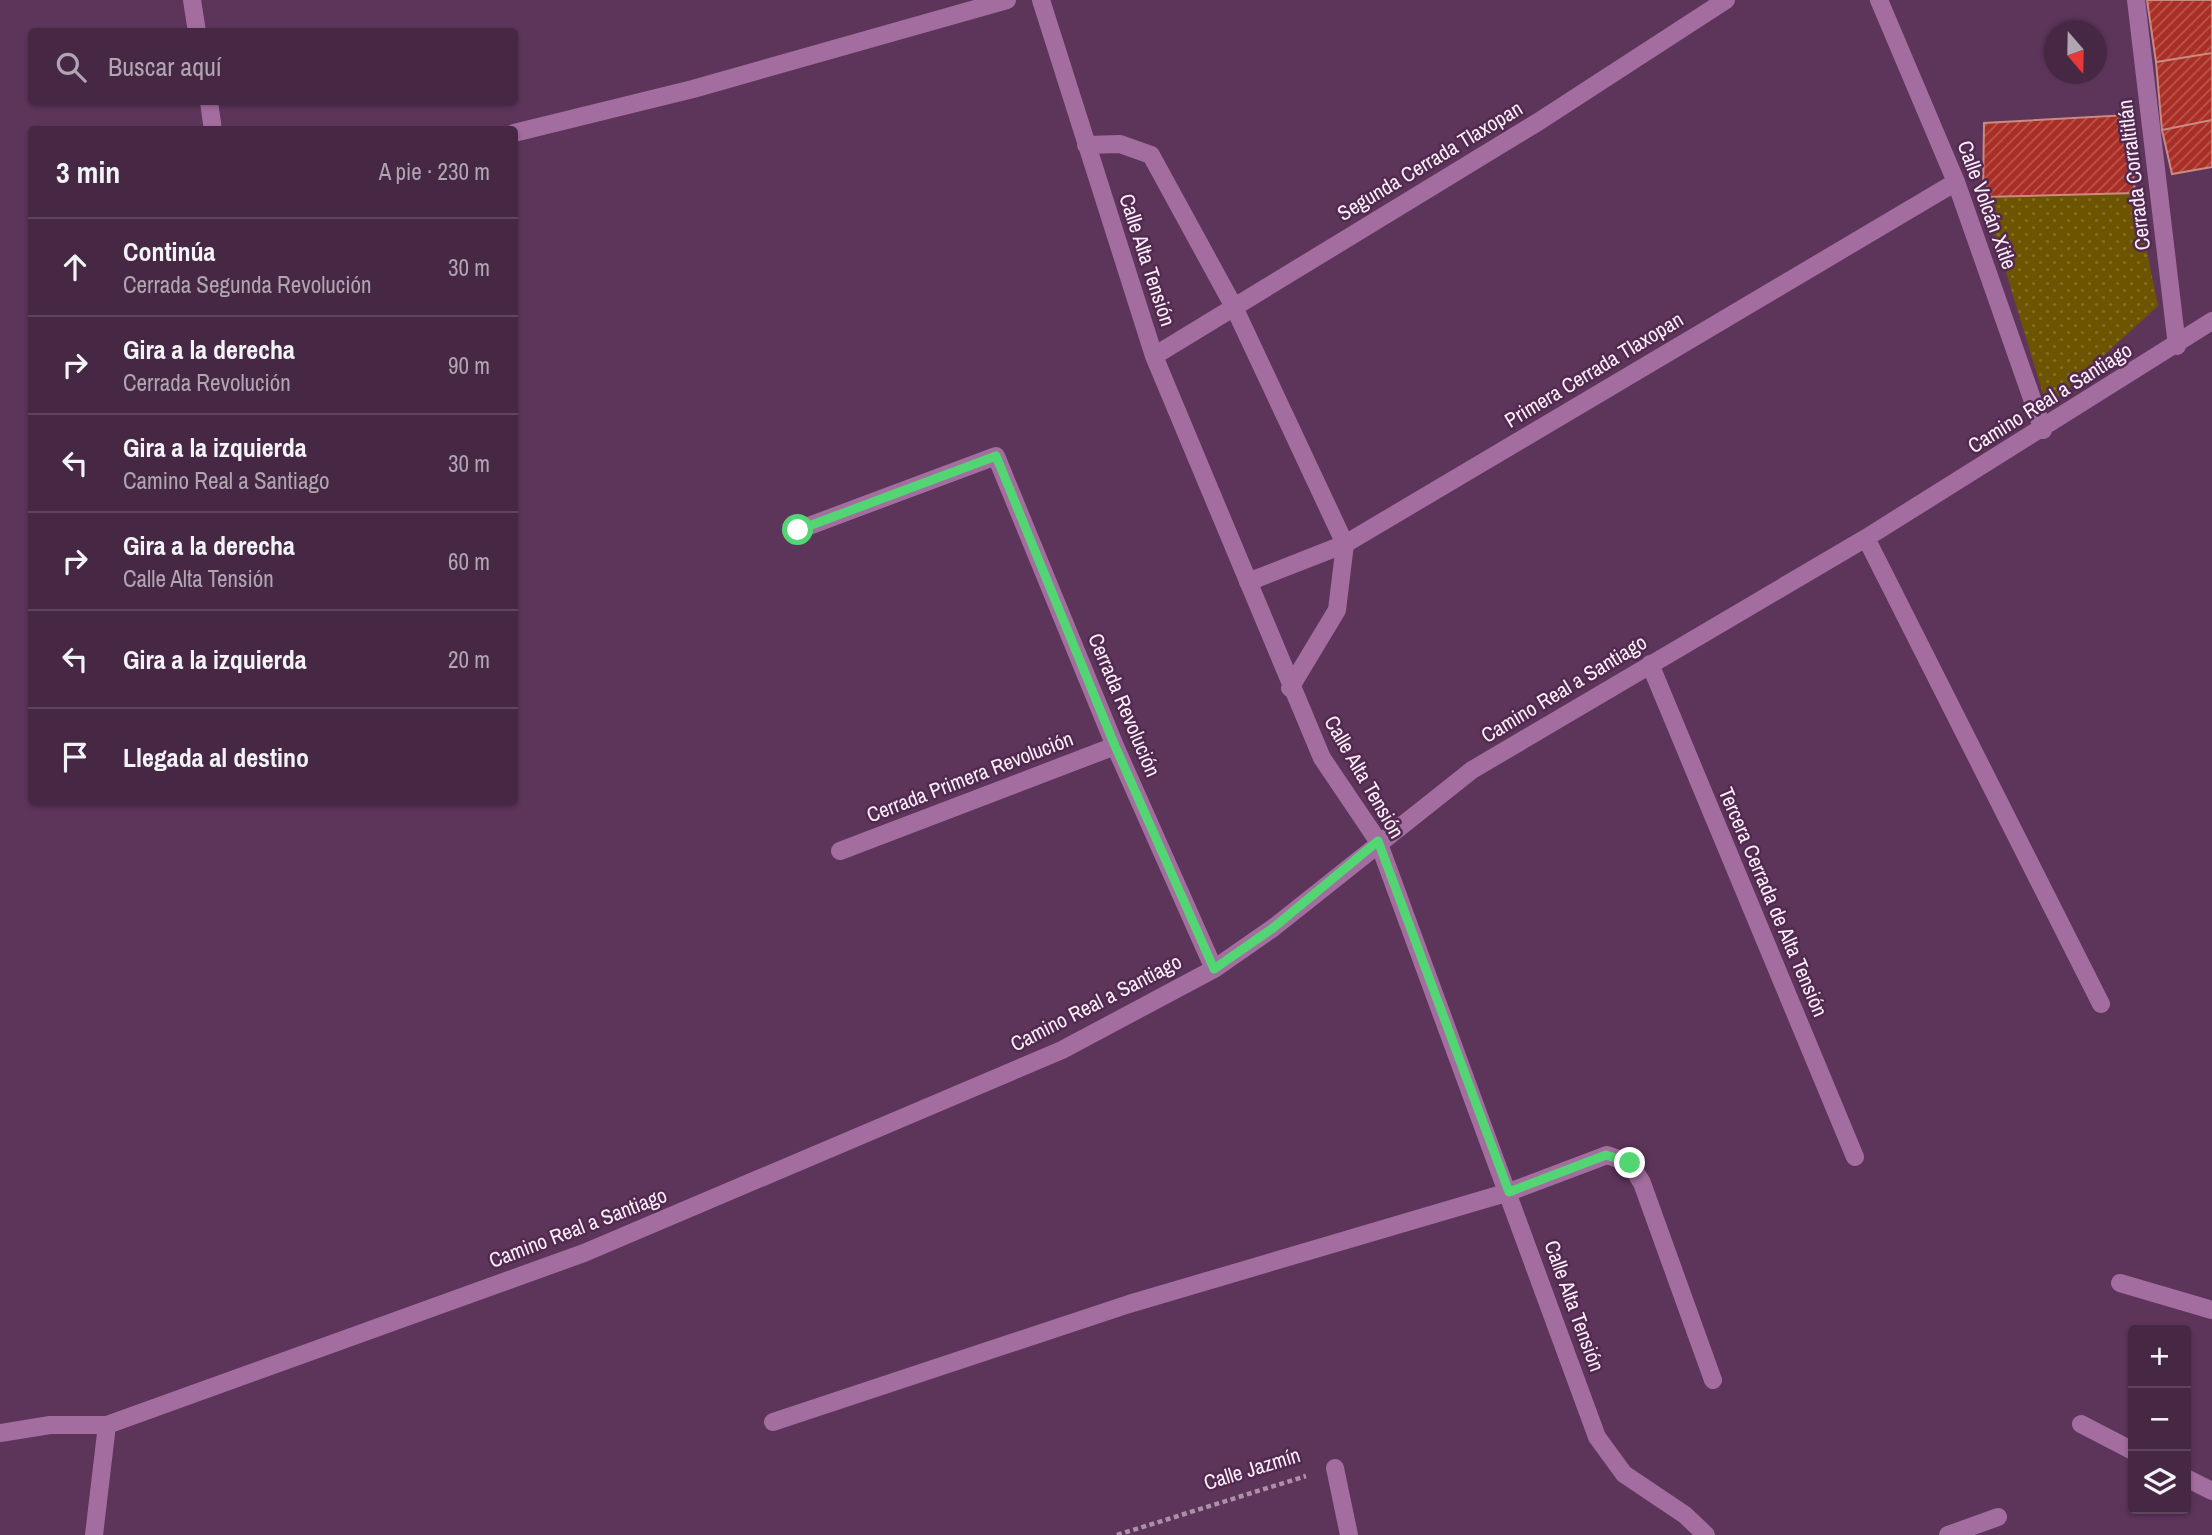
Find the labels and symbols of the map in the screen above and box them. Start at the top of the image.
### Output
north arrow [2044,21,2107,84]
street label: Segunda Cerrada Tlaxopan [1332,94,1528,227]
street label: Cerrada Corraltitlán [2110,98,2157,252]
street label: Calle Volcán Xitle [1951,136,2024,273]
street label: Calle Alta Tensión [1112,190,1183,330]
street label: Primera Cerrada Tlaxopan [1499,305,1688,434]
street label: Camino Real a Santiago [1962,335,2137,460]
route start [782,514,813,545]
street label: Camino Real a Santiago [1475,628,1652,750]
street label: Cerrada Revolución [1081,629,1168,781]
street label: Calle Alta Tensión [1317,710,1411,844]
street label: Cerrada Primera Revolución [862,724,1077,829]
street label: Tercera Cerrada de Alta Tensión [1712,783,1835,1021]
street label: Camino Real a Santiago [1005,947,1186,1058]
route end [1614,1147,1645,1178]
street label: Camino Real a Santiago [485,1180,671,1275]
street label: Calle Alta Tensión [1537,1236,1612,1375]
street label: Calle Jazmín [1200,1440,1304,1497]

